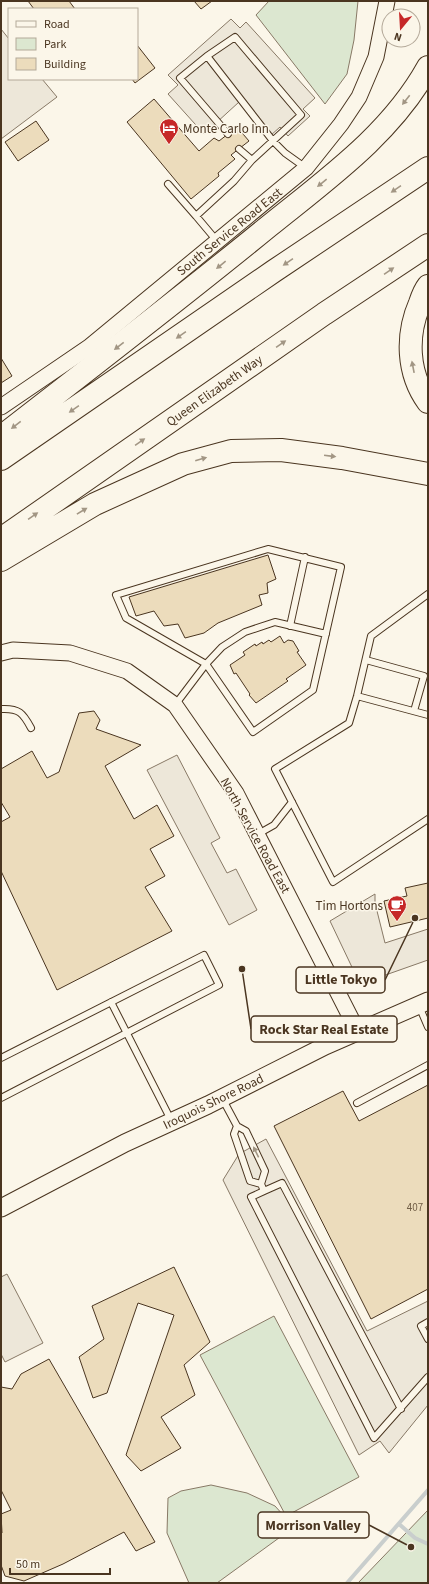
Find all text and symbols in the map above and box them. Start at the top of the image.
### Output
legend [8,8,138,80]
north arrow [381,8,421,48]
text: Road [44,16,70,33]
text: N [392,29,404,45]
text: Park [44,36,66,53]
text: Building [44,56,86,73]
one-way arrow [402,94,411,105]
hotel icon: Monte Carlo Inn [158,117,180,145]
place label: Monte Carlo Inn [183,120,269,138]
one-way arrow [316,178,327,187]
street label: South Service Road East [173,183,287,280]
one-way arrow [390,185,401,193]
one-way arrow [282,258,293,266]
one-way arrow [216,261,227,270]
one-way arrow [383,267,394,275]
one-way arrow [175,331,186,339]
one-way arrow [276,340,286,348]
one-way arrow [114,341,124,349]
street label: Queen Elizabeth Way [163,351,266,431]
one-way arrow [409,361,415,373]
one-way arrow [68,405,79,413]
one-way arrow [11,421,22,429]
one-way arrow [134,438,145,446]
one-way arrow [324,453,336,459]
one-way arrow [195,456,207,462]
one-way arrow [76,508,88,515]
one-way arrow [28,512,38,520]
street label: North Service Road East [216,774,295,897]
cafe icon: Tim Hortons [386,894,408,922]
place label: Tim Hortons [316,897,384,915]
callout: Little Tokyo [296,967,385,993]
text: Little Tokyo [305,970,378,990]
callout: Rock Star Real Estate [251,1016,397,1042]
text: Rock Star Real Estate [259,1020,389,1040]
street label: Iroquois Shore Road [160,1070,267,1134]
one-way arrow [253,1147,259,1158]
house number: 407 [407,1200,423,1215]
callout: Morrison Valley [258,1512,369,1538]
text: Morrison Valley [265,1516,361,1536]
scale bar [10,1550,110,1576]
text: 50 m [16,1556,40,1573]

